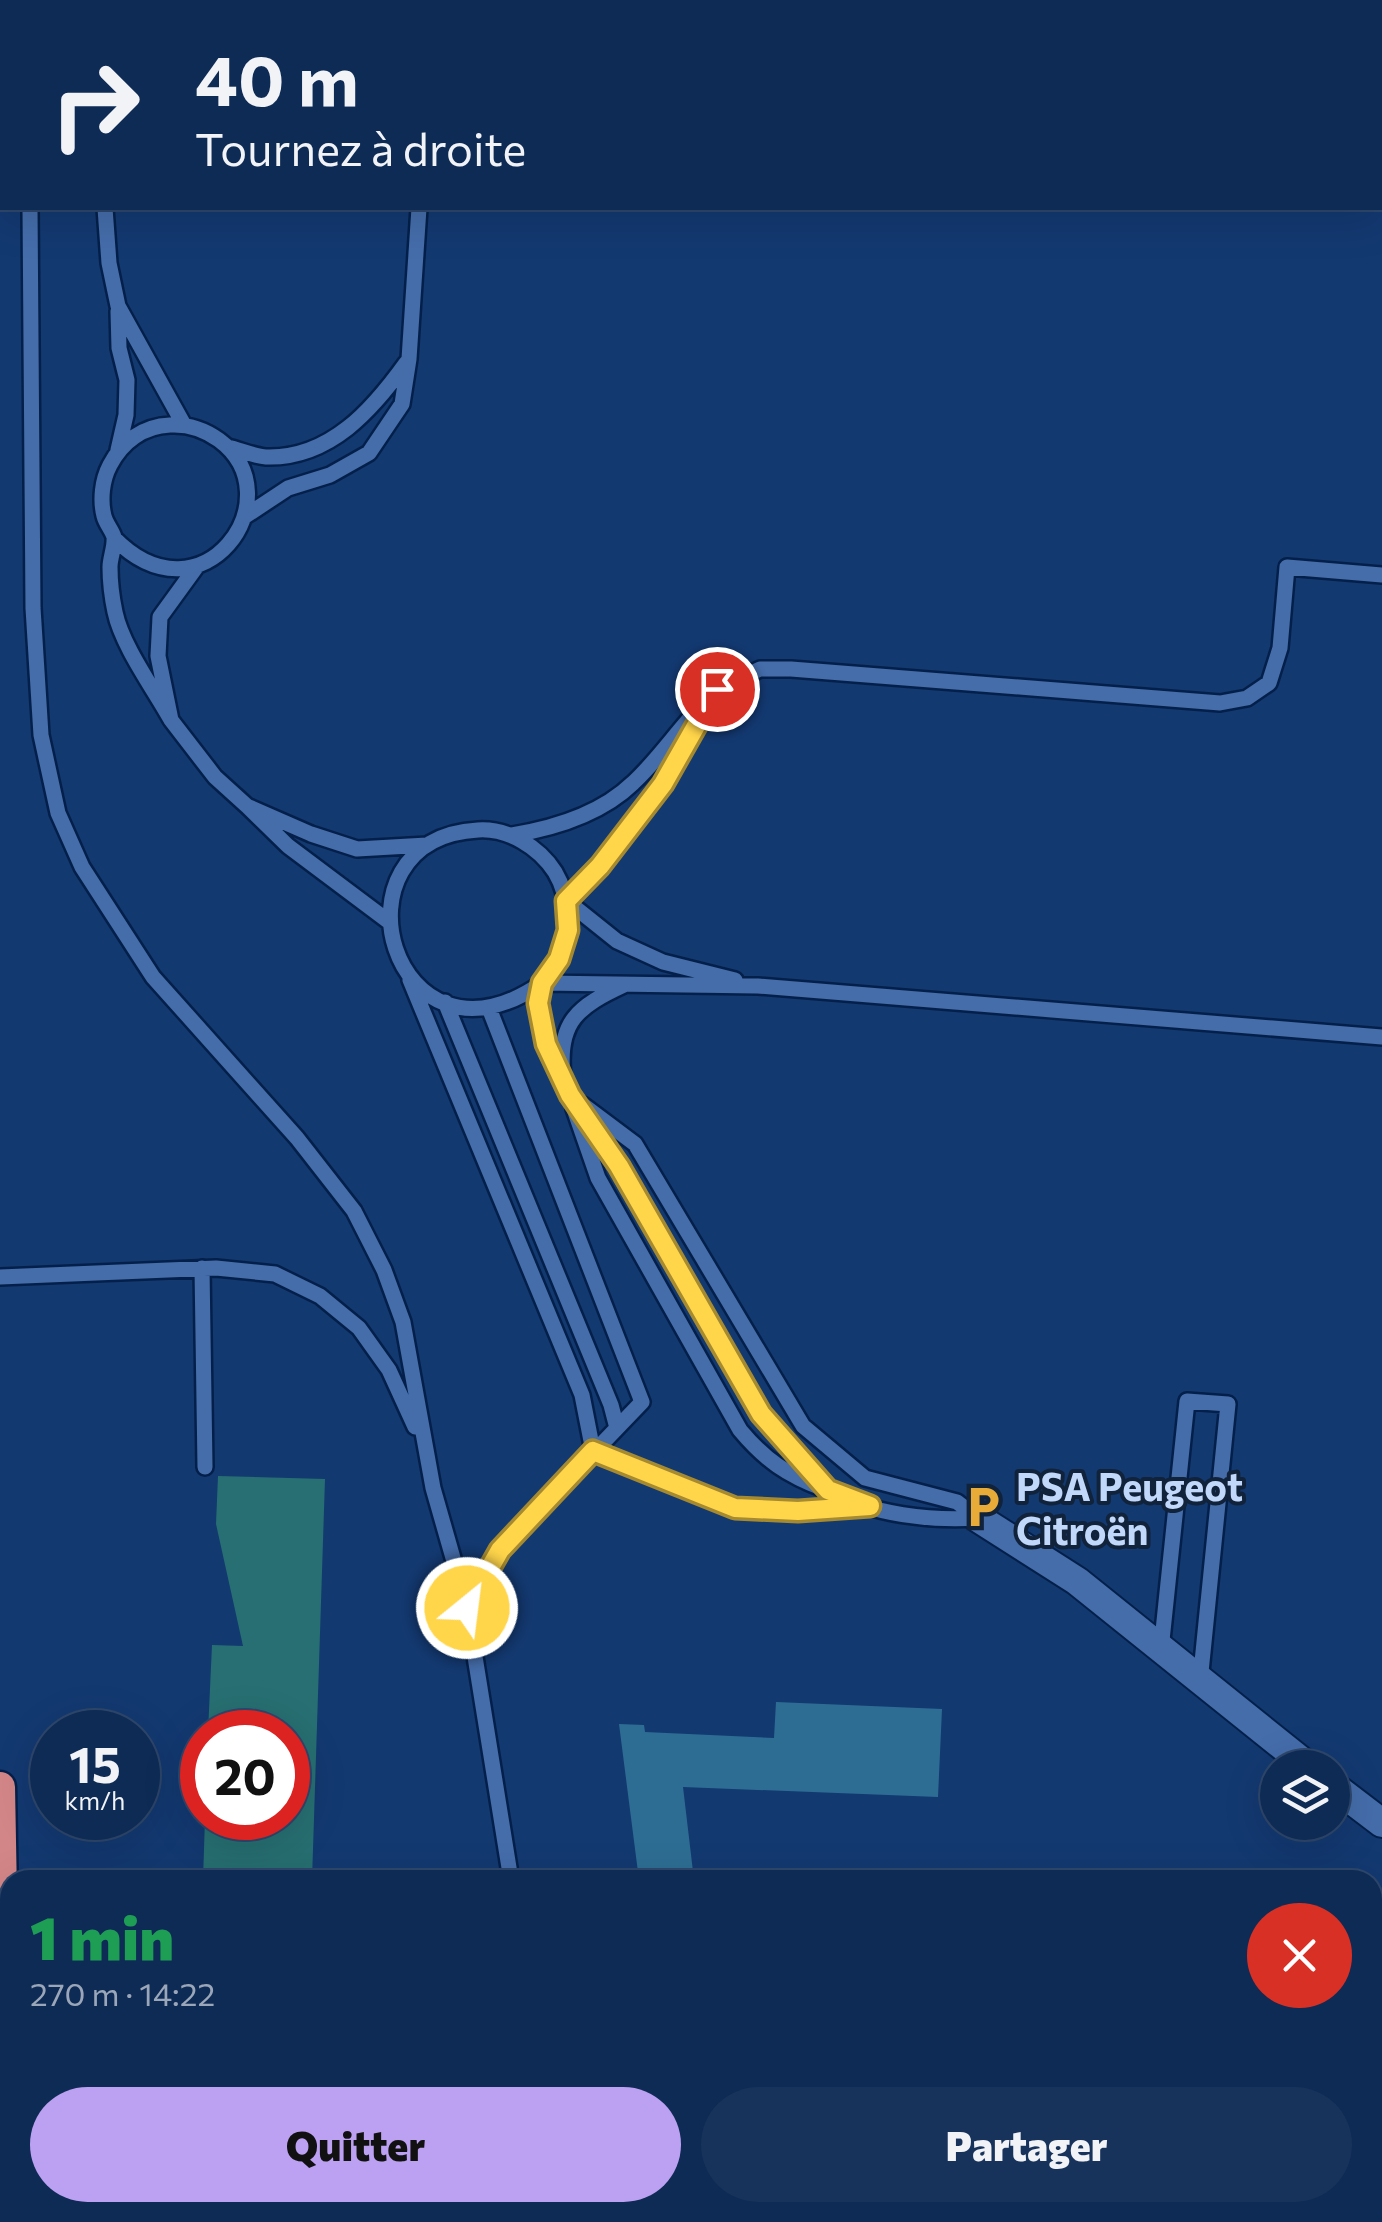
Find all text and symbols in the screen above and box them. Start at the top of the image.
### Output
text: 40 m [195,35,359,120]
icon: right [30,40,160,170]
text: Tournez à droite [195,120,526,175]
pin [675,647,760,732]
icon: arrive [690,662,745,717]
place label: PSA Peugeot Citroën [1016,1462,1243,1553]
parking icon: PSA Peugeot Citroën [959,1483,1007,1531]
position arrow [415,1556,519,1660]
speed limit sign: 20 [180,1710,310,1840]
text: 15 [69,1732,121,1793]
map controls [1260,1750,1350,1840]
button: layers [1260,1750,1350,1840]
text: km/h [65,1785,125,1815]
text: 1 min [30,1899,174,1972]
button: close [1247,1903,1352,2008]
text: 270 m · 14:22 [30,1973,215,2013]
button: Quitter [30,2087,681,2202]
button: Partager [701,2087,1352,2202]

